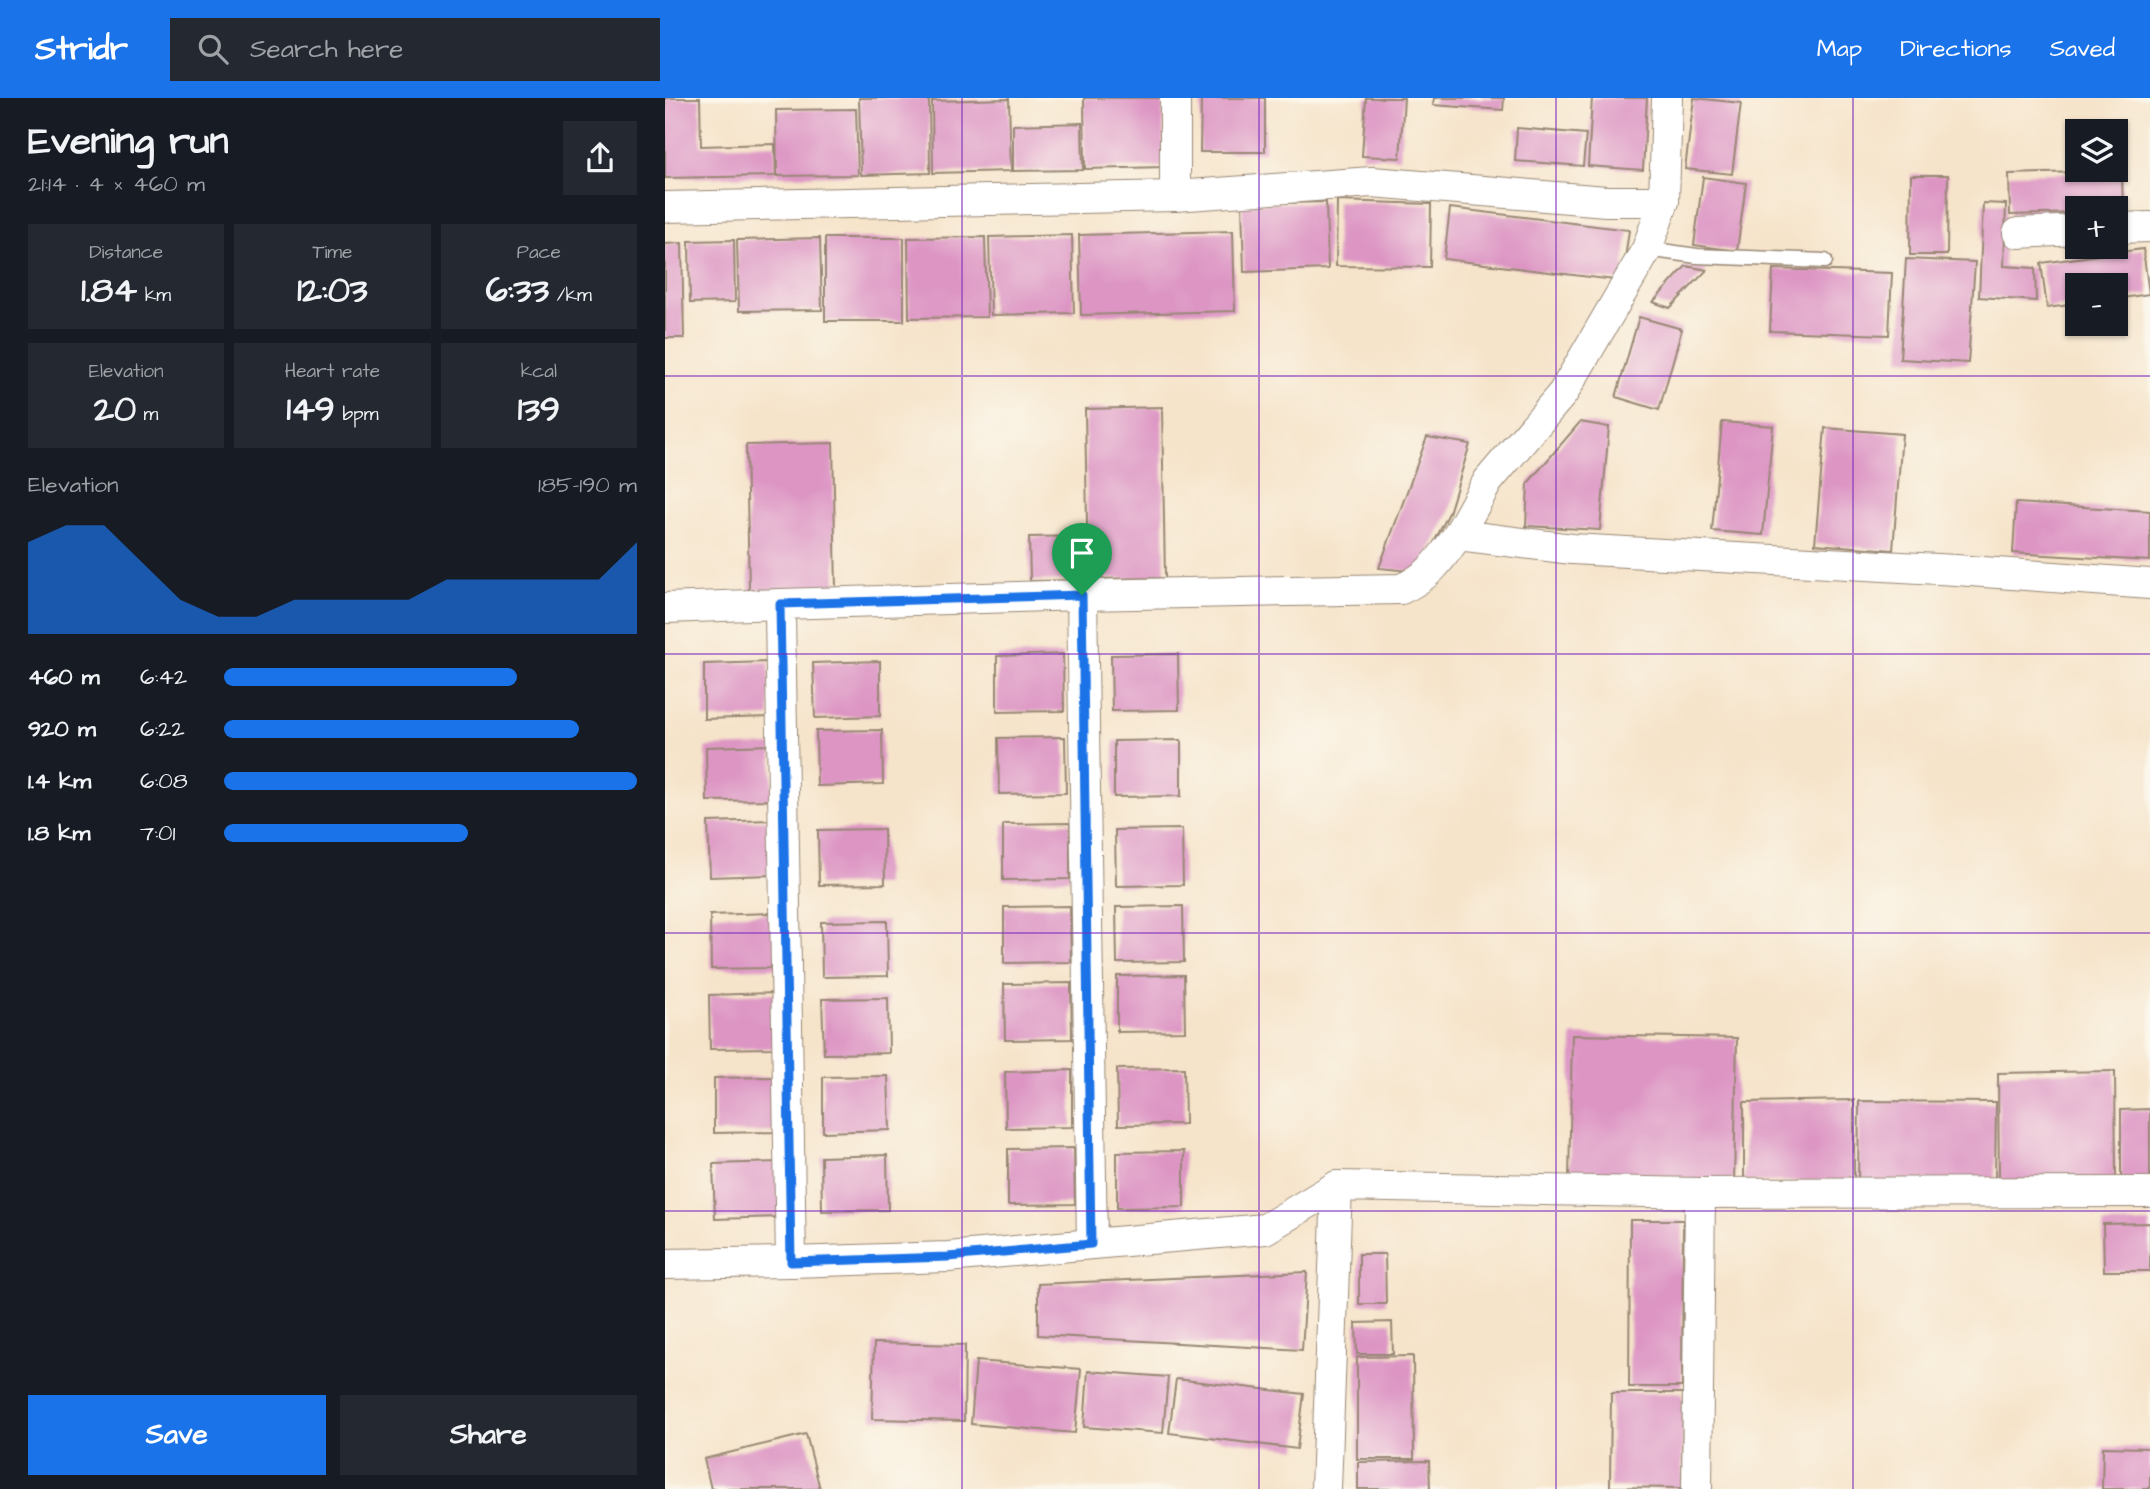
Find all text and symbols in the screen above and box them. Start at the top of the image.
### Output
search box [170,18,660,81]
text: Stridr [35,26,128,72]
icon: search [194,30,232,68]
text: Search here [250,31,403,67]
text: Map [1817,32,1862,66]
text: Directions [1900,32,2012,66]
text: Saved [2050,32,2115,66]
text: Evening run [28,116,229,168]
map controls [2065,119,2128,336]
button: layers [2065,119,2128,182]
button: share [563,121,637,195]
text: 21:14 · 4 × 460 m [28,168,205,200]
button: + [2065,196,2128,259]
text: Distance [89,239,163,266]
text: Time [313,239,352,266]
text: Pace [517,239,561,266]
text: 1.84 [81,266,137,315]
text: 12:03 [297,266,368,315]
text: 6:33 [486,266,549,315]
button: − [2065,273,2128,336]
text: km [137,282,171,309]
text: /km [549,282,592,309]
text: Elevation [89,358,164,385]
text: Heart rate [285,358,380,385]
text: kcal [521,358,557,385]
text: 20 [94,385,136,434]
text: 149 [287,385,335,434]
text: 139 [518,385,560,434]
text: m [136,401,158,428]
text: bpm [335,401,378,428]
text: Elevation [28,469,119,501]
text: 185–190 m [538,469,637,501]
pin [1052,523,1112,595]
icon: arrive [1063,534,1101,572]
text: 460 m [28,661,100,693]
text: 6:42 [140,661,187,693]
text: 920 m [28,713,96,745]
text: 6:22 [140,713,185,745]
text: 1.4 km [28,765,91,797]
text: 6:08 [140,765,188,797]
text: 1.8 km [28,817,90,849]
text: 7:01 [140,817,175,849]
button: Save [28,1395,326,1475]
button: Share [340,1395,637,1475]

